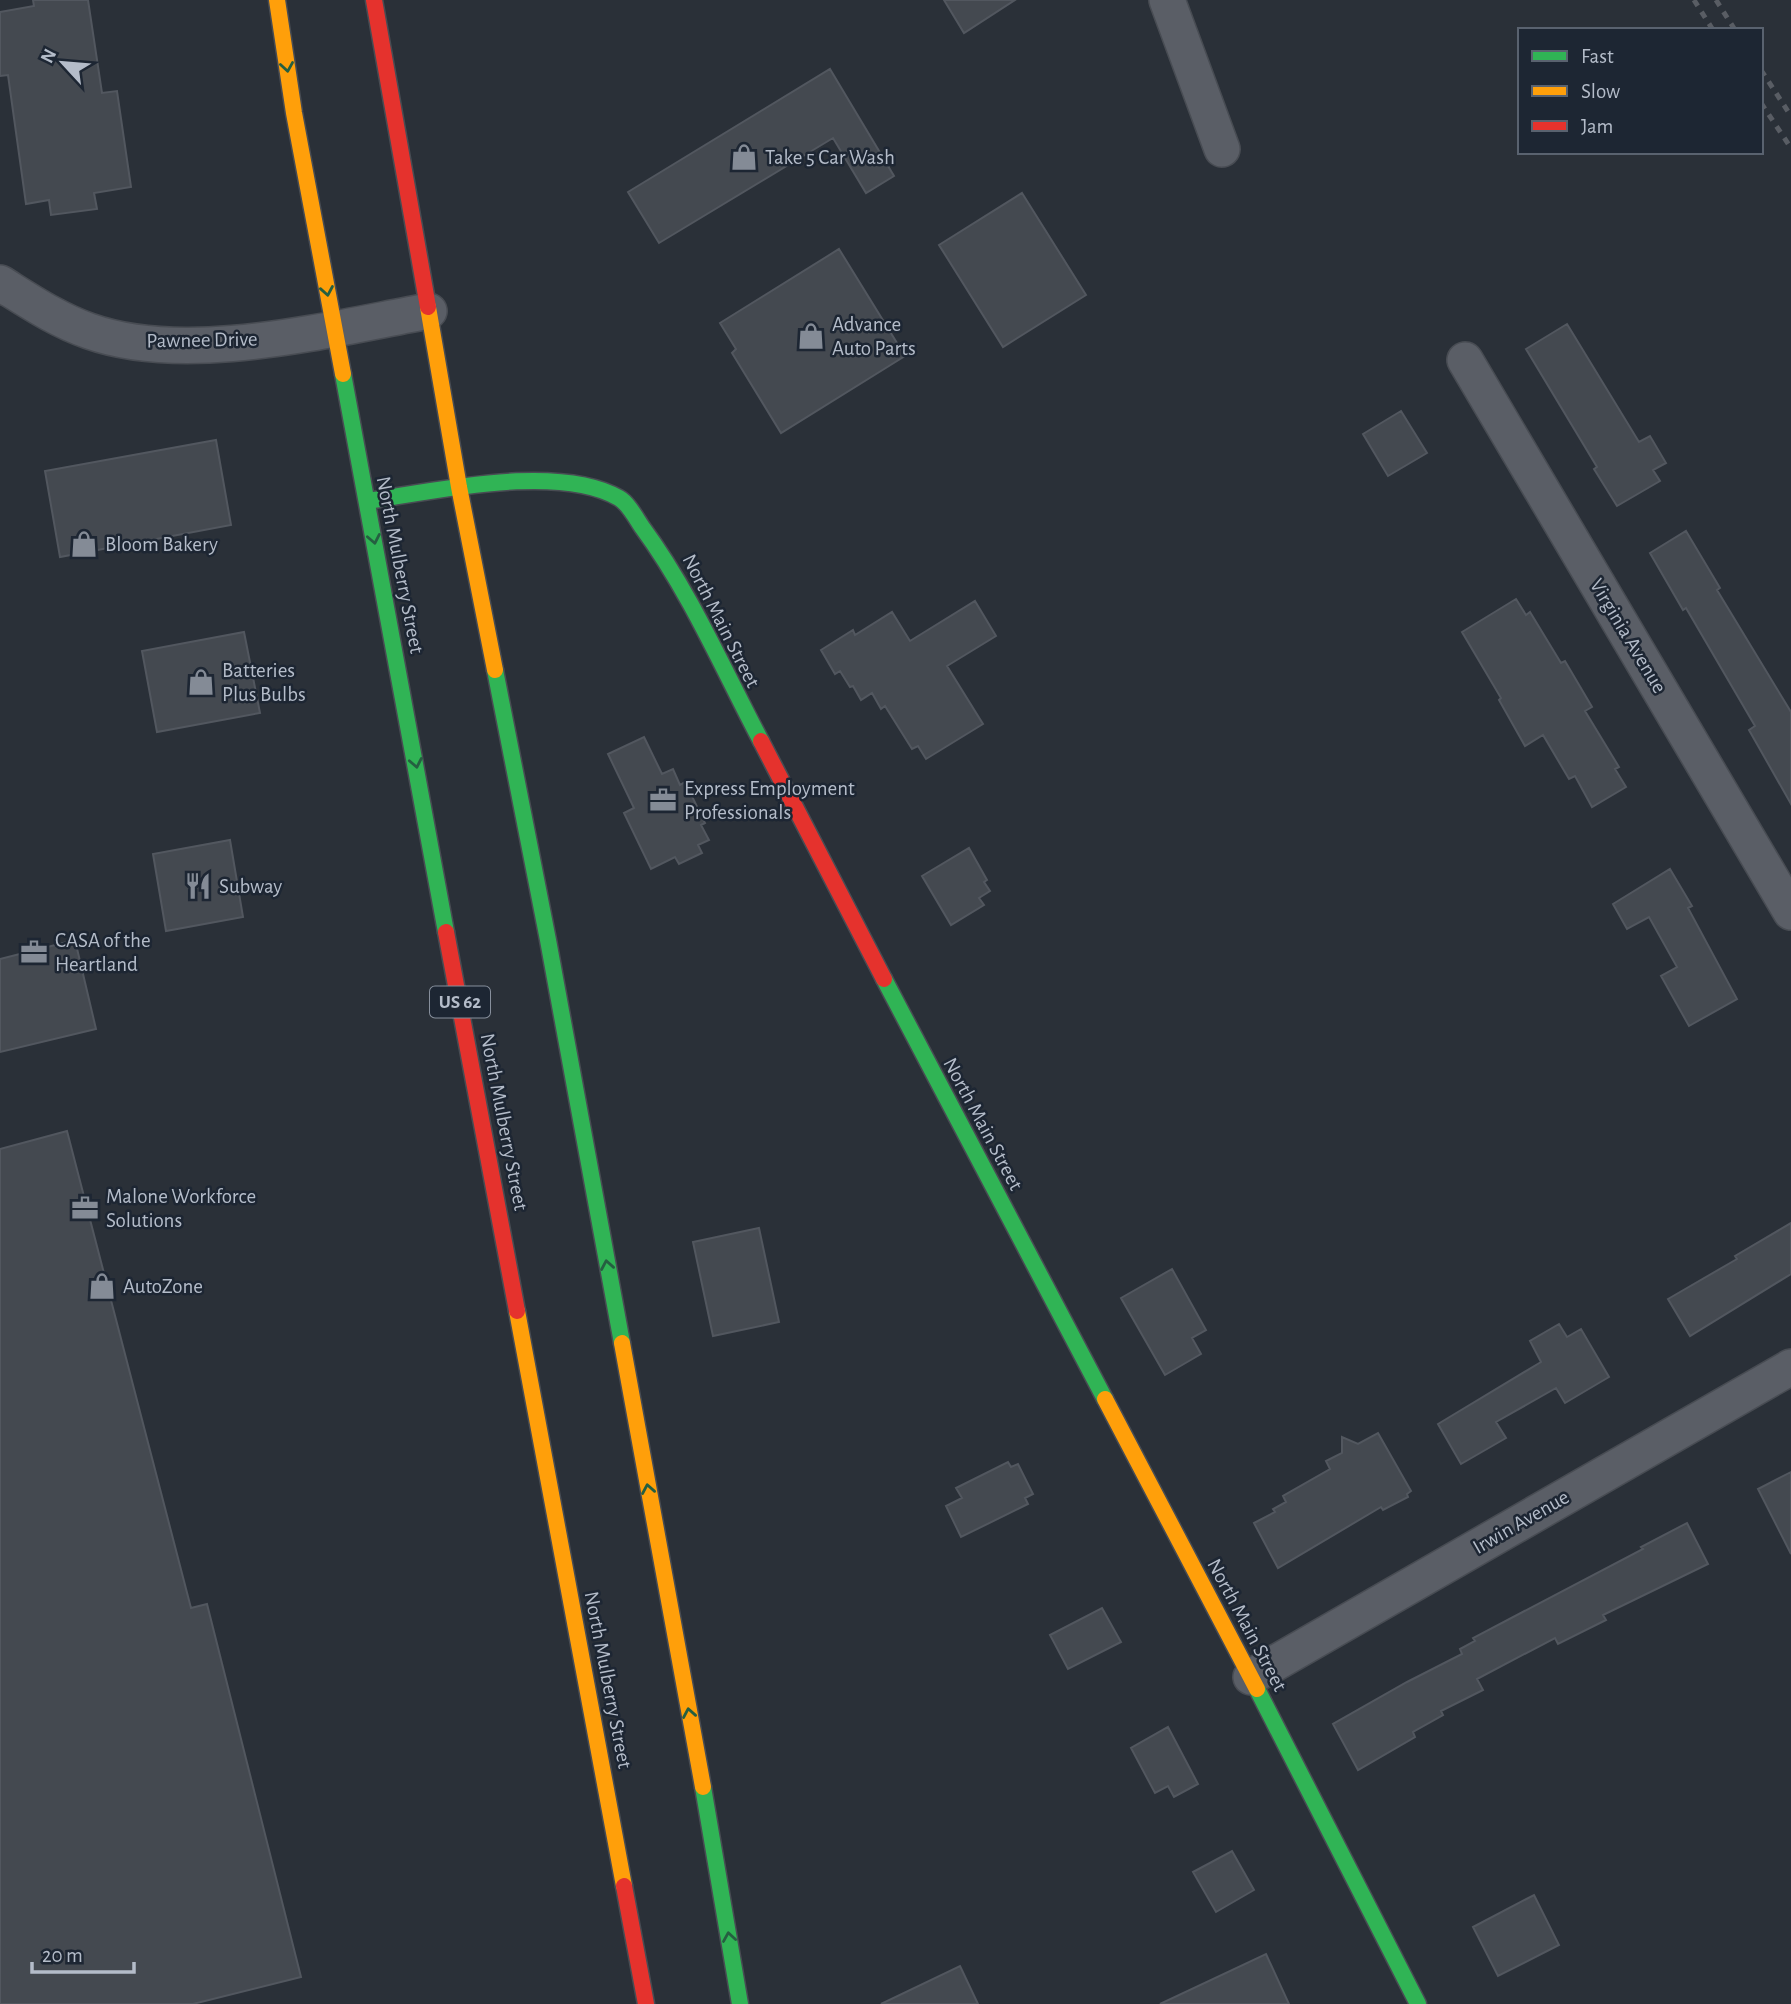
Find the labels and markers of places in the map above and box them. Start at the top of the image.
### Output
shop icon: Take 5 Car Wash [729,142,759,172]
place label: Take 5 Car Wash [765,147,895,168]
place label: Advance Auto Parts [832,314,916,359]
shop icon: Advance Auto Parts [796,321,826,351]
shop icon: Bloom Bakery [69,529,99,559]
place label: Bloom Bakery [105,534,218,555]
place label: Batteries Plus Bulbs [222,660,306,705]
shop icon: Batteries Plus Bulbs [186,667,216,697]
place label: Express Employment Professionals [684,778,855,823]
office icon: Express Employment Professionals [648,785,678,815]
restaurant icon: Subway [183,871,213,901]
place label: Subway [219,876,282,897]
place label: CASA of the Heartland [55,930,151,975]
office icon: CASA of the Heartland [19,937,49,967]
place label: Malone Workforce Solutions [106,1186,256,1231]
office icon: Malone Workforce Solutions [70,1193,100,1223]
shop icon: AutoZone [87,1271,117,1301]
place label: AutoZone [123,1276,203,1297]

